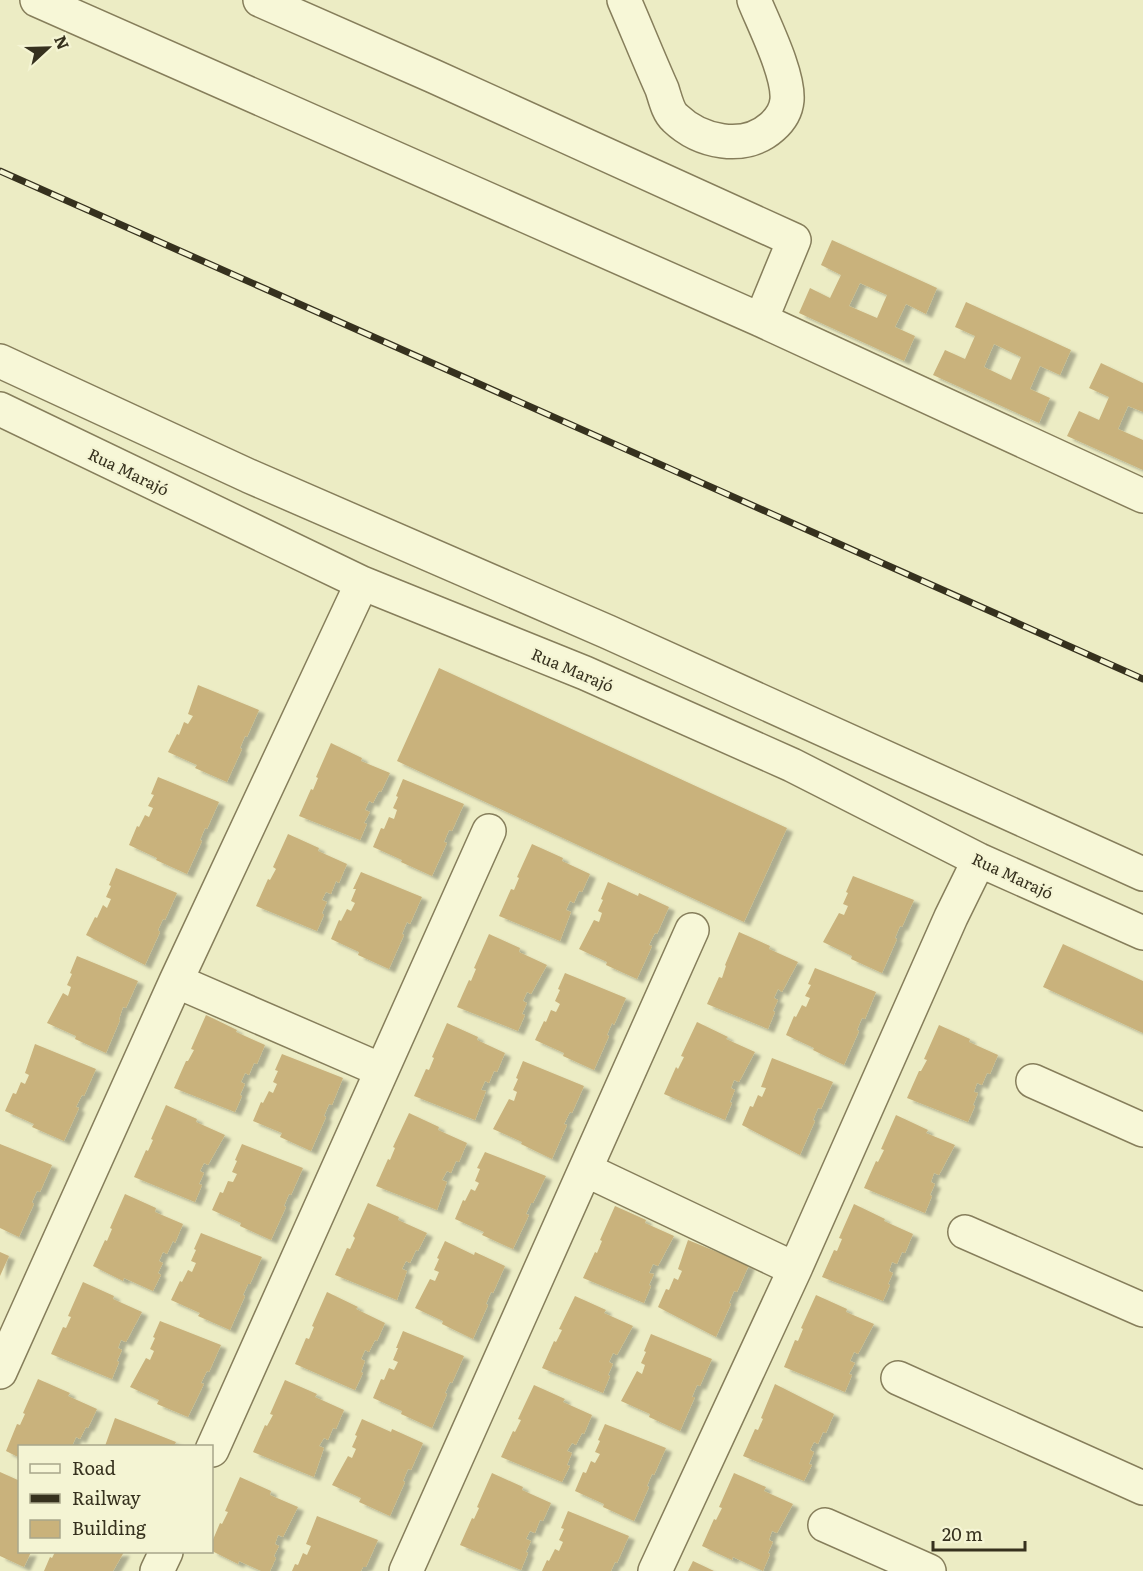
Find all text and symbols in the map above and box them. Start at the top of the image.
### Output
north arrow [18,18,78,78]
text: N [49,31,76,53]
street label: Rua Marajó [85,441,173,501]
street label: Rua Marajó [528,641,618,697]
street label: Rua Marajó [968,846,1058,904]
legend [18,1445,213,1553]
text: Road [72,1454,116,1481]
text: Railway [72,1484,141,1511]
text: Building [72,1514,147,1541]
scale bar [933,1514,1024,1552]
text: 20 m [942,1520,983,1547]

